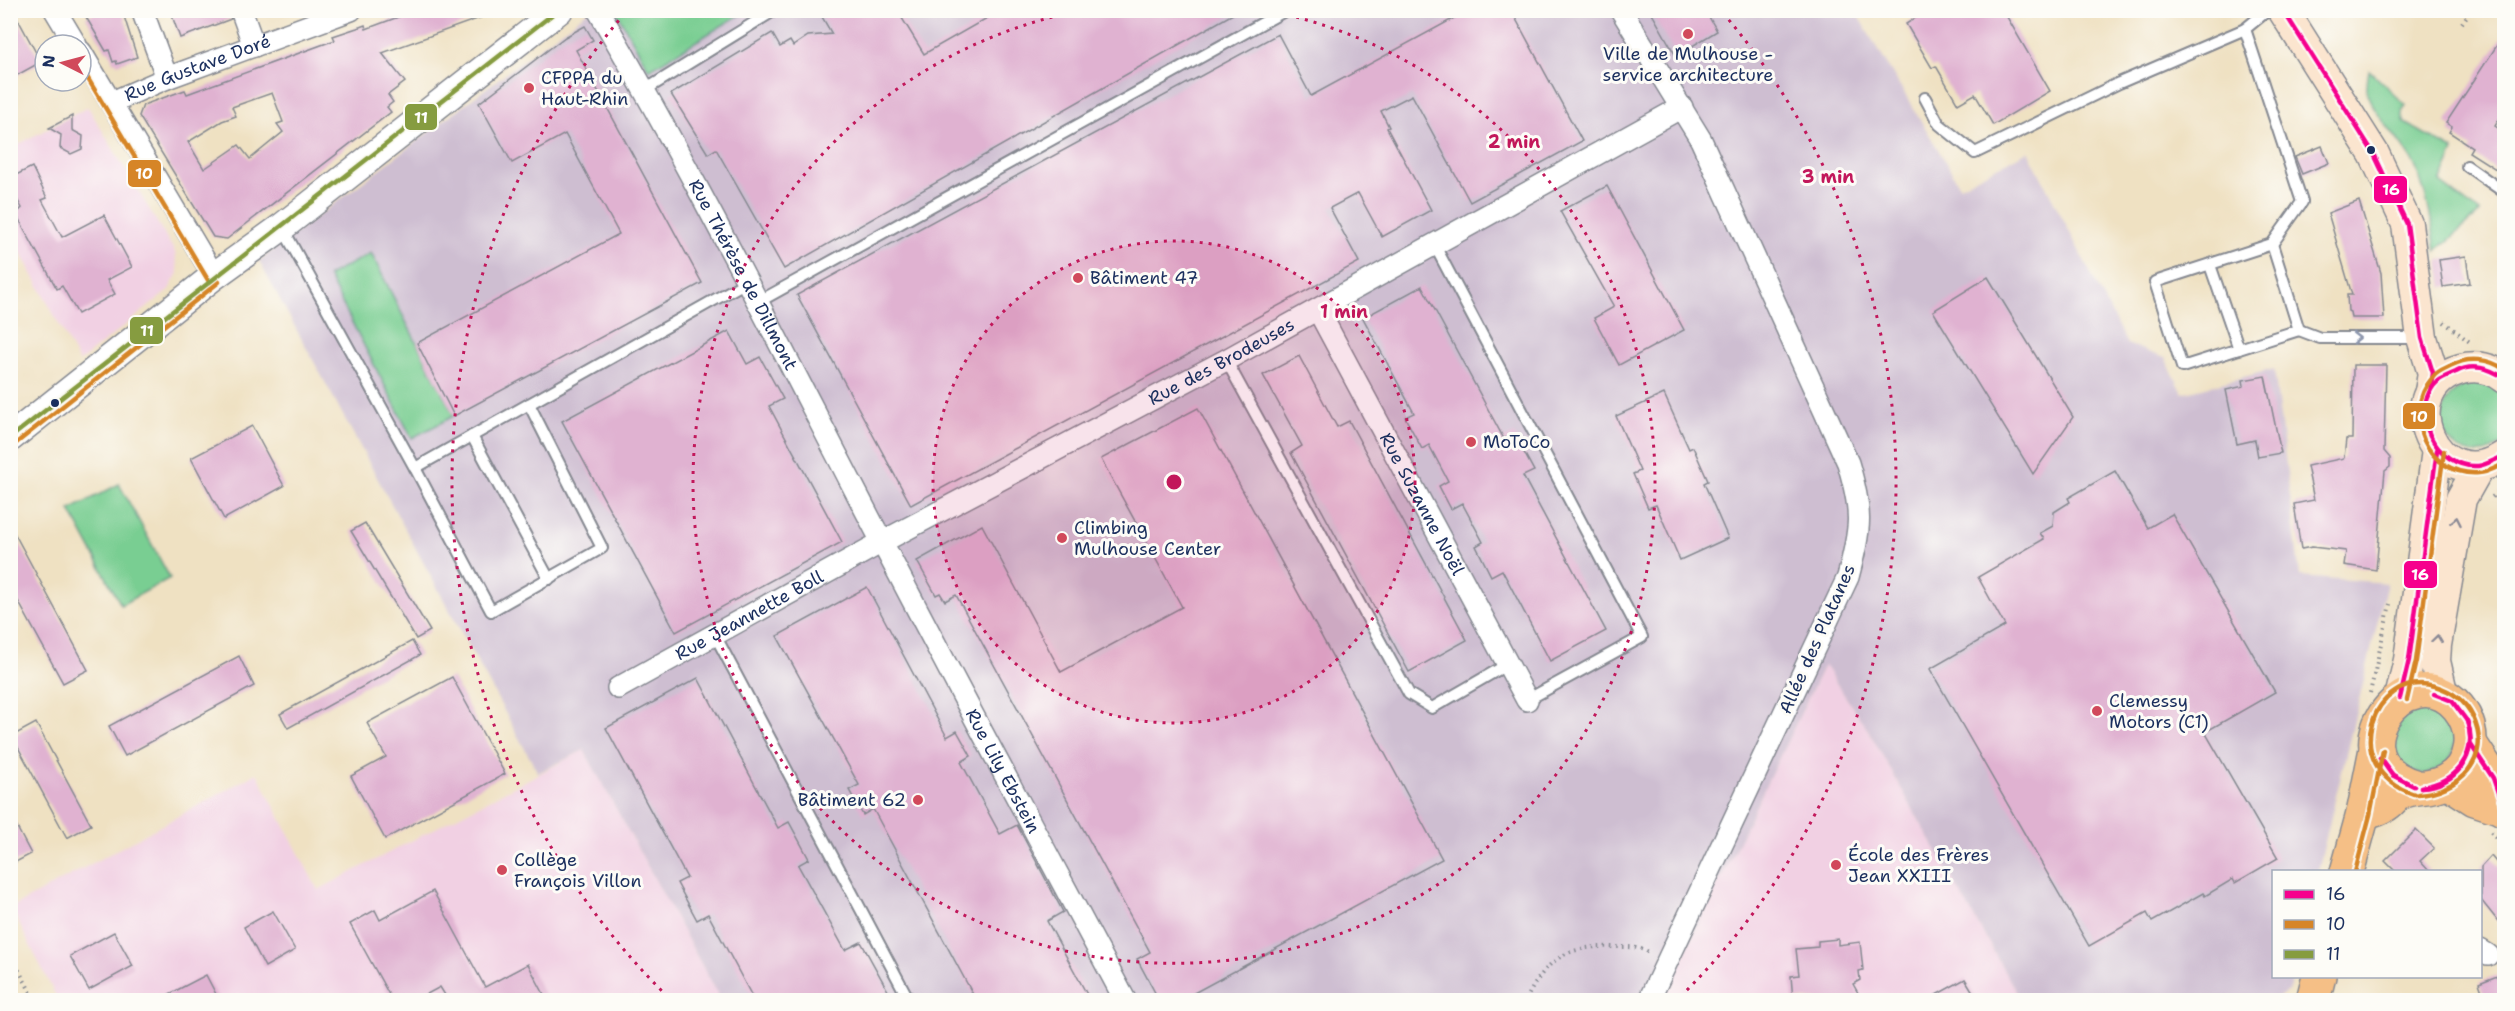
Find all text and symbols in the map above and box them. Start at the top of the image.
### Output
marker: Ville de Mulhouse - service architecture [1681,27,1695,41]
street label: Rue Gustave Doré [121,29,274,107]
north arrow [33,33,93,93]
place label: Ville de Mulhouse - service architecture [1603,42,1773,87]
text: N [37,54,60,69]
place label: CFPPA du Haut-Rhin [541,66,628,111]
marker: CFPPA du Haut-Rhin [522,81,536,95]
line badge: 11 [404,103,438,131]
text: 11 [414,107,428,128]
text: 2 min [1488,130,1540,154]
unlabelled marker [2365,144,2377,156]
line badge: 10 [127,159,162,188]
text: 10 [135,163,153,184]
text: 3 min [1802,165,1854,189]
street label: Rue Thérèse de Dillmont [683,175,803,375]
line badge: 16 [2373,175,2408,204]
text: 16 [2382,179,2400,200]
place label: Bâtiment 47 [1090,266,1198,290]
marker: Bâtiment 47 [1071,271,1085,285]
text: 1 min [1320,300,1368,324]
street label: Rue des Brodeuses [1144,312,1299,411]
line badge: 11 [129,316,164,345]
text: 11 [140,320,154,341]
one-way arrow [2351,332,2360,344]
unlabelled marker [49,397,61,409]
line badge: 10 [2402,402,2436,430]
text: 10 [2410,406,2428,427]
street label: Rue Suzanne Noël [1374,429,1470,580]
place label: MoToCo [1483,430,1550,454]
marker: MoToCo [1464,435,1478,449]
centre of rings [1164,472,1184,492]
place label: Climbing Mulhouse Center [1074,516,1221,561]
one-way arrow [2449,516,2462,526]
marker: Climbing Mulhouse Center [1055,531,1069,545]
street label: Allée des Platanes [1773,560,1861,718]
line badge: 16 [2403,560,2438,589]
street label: Rue Jeannette Boll [671,564,828,666]
text: 16 [2411,564,2429,585]
one-way arrow [2430,634,2443,643]
place label: Clemessy Motors (C1) [2109,689,2209,734]
marker: Clemessy Motors (C1) [2090,704,2104,718]
street label: Rue Lily Ebstein [960,705,1046,837]
place label: Bâtiment 62 [798,788,906,812]
marker: Bâtiment 62 [911,793,925,807]
place label: École des Frères Jean XXIII [1848,843,1989,888]
place label: Collège François Villon [514,848,641,893]
marker: École des Frères Jean XXIII [1829,858,1843,872]
marker: Collège François Villon [495,863,509,877]
legend [2272,870,2482,978]
text: 16 [2326,882,2346,906]
text: 10 [2326,912,2346,936]
text: 11 [2326,942,2340,966]

